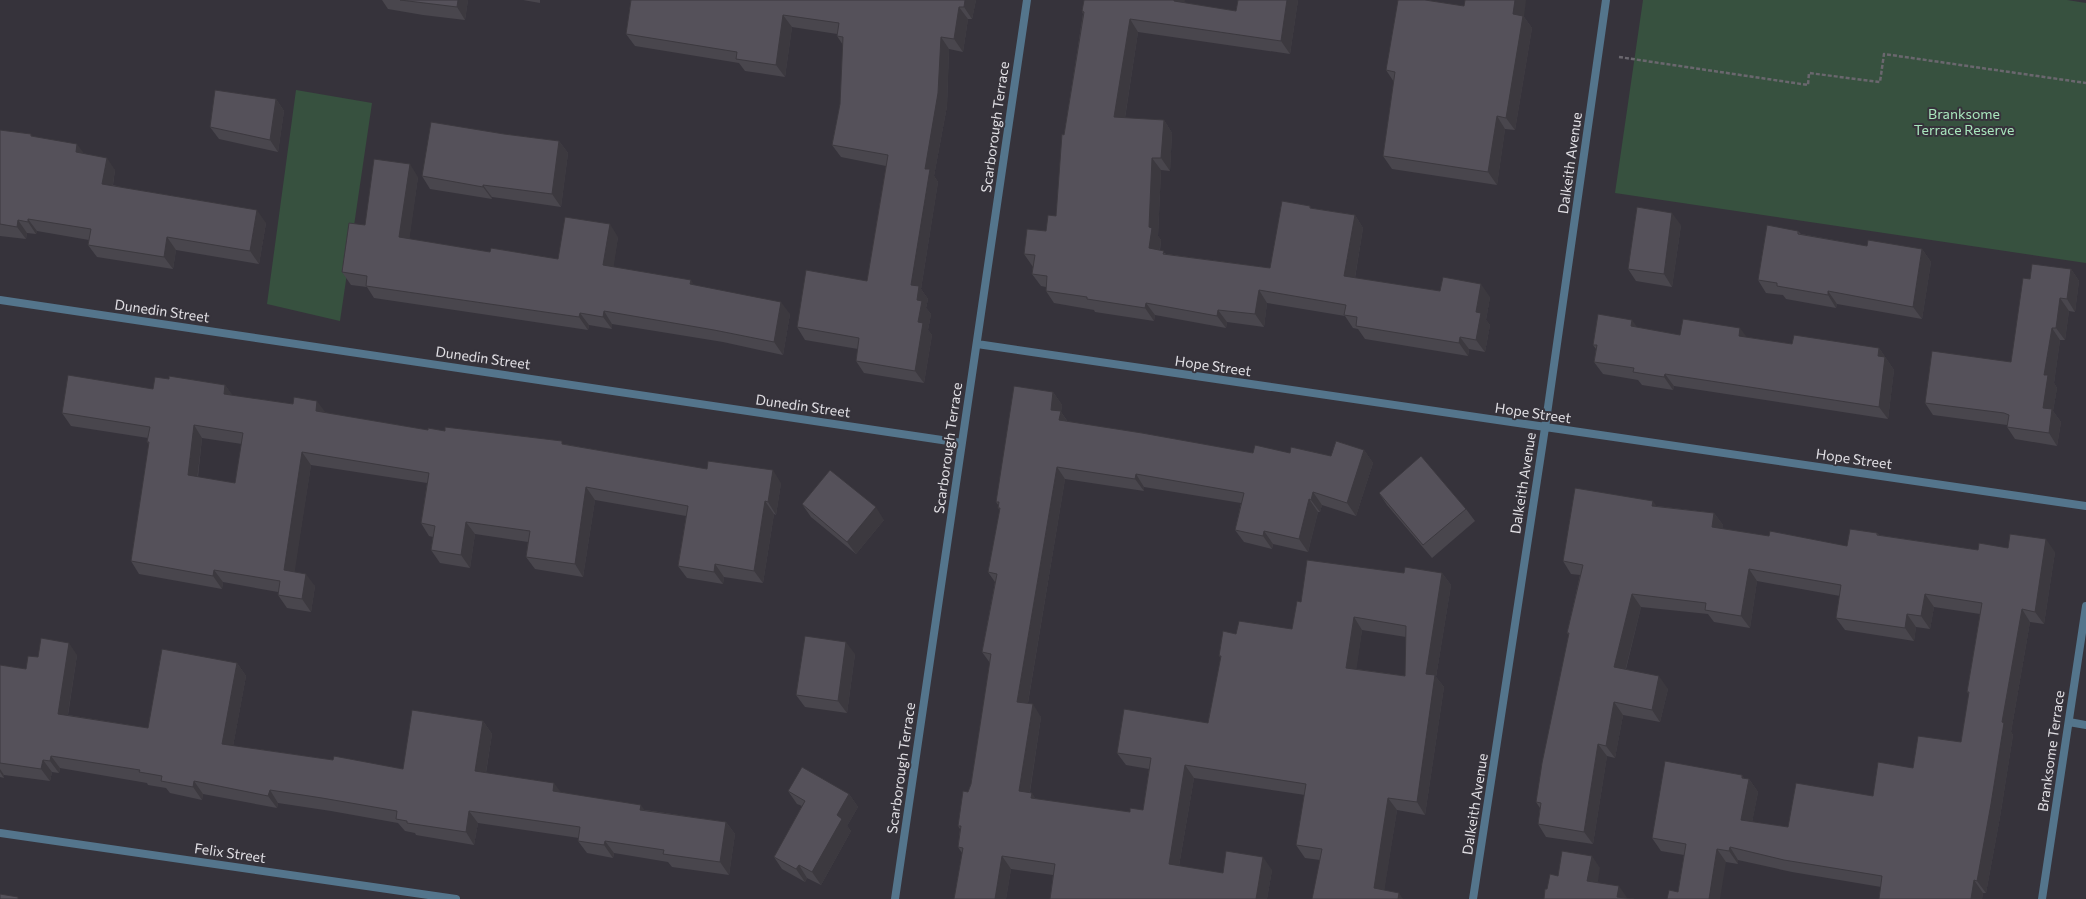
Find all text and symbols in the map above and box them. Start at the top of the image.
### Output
street label: Scarborough Terrace [977,60,1012,194]
park label: Branksome Terrace Reserve [1914,105,2014,138]
street label: Dalkeith Avenue [1554,111,1585,215]
street label: Dunedin Street [114,295,211,326]
street label: Dunedin Street [435,342,532,373]
street label: Hope Street [1174,352,1253,379]
street label: Scarborough Terrace [930,381,965,515]
street label: Dunedin Street [755,390,852,421]
street label: Hope Street [1494,399,1573,426]
street label: Dalkeith Avenue [1506,431,1539,535]
street label: Hope Street [1815,445,1894,472]
street label: Branksome Terrace [2034,689,2067,813]
street label: Scarborough Terrace [883,701,918,835]
street label: Dalkeith Avenue [1458,752,1491,856]
street label: Felix Street [193,839,267,866]

